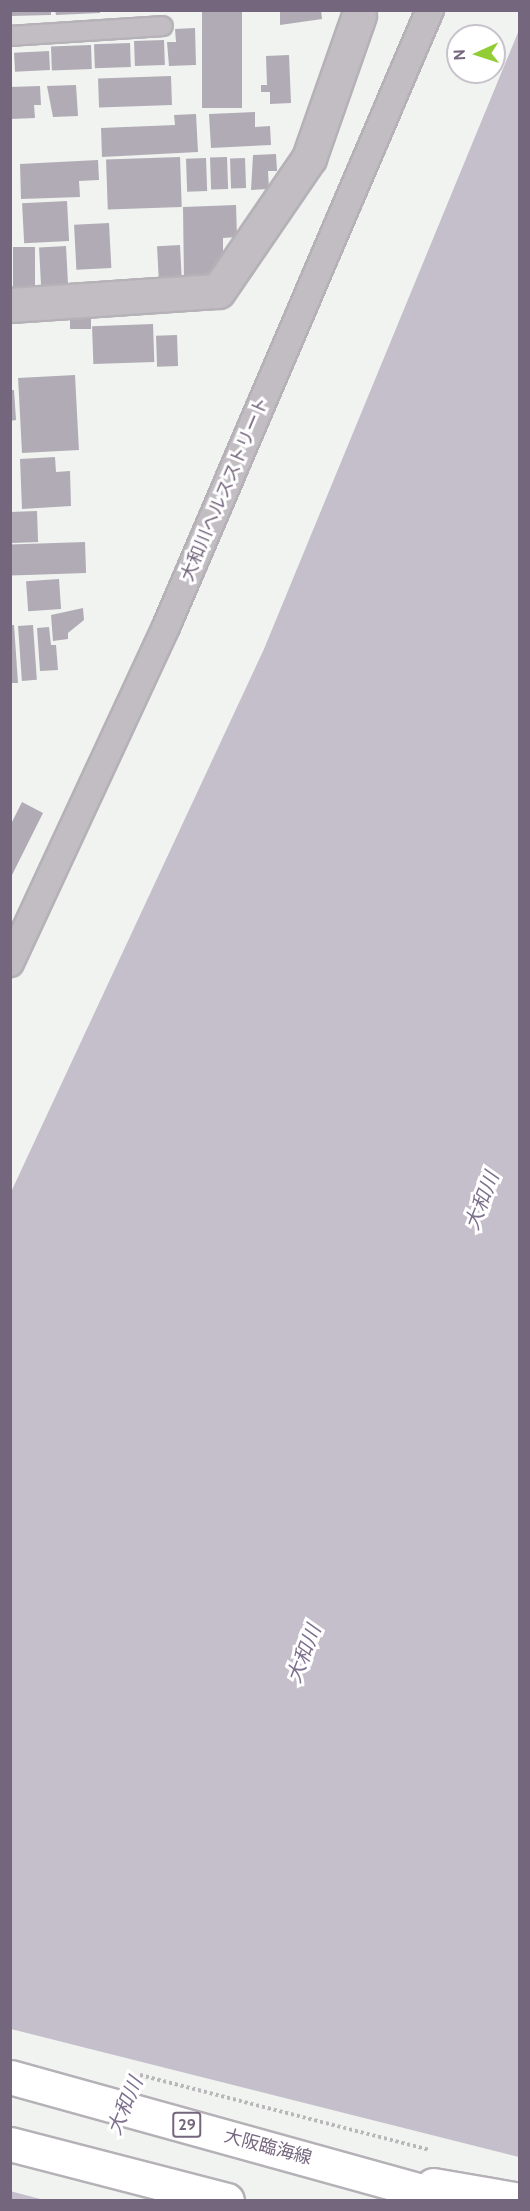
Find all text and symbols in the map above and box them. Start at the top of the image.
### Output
north arrow [446,24,506,84]
text: N [450,49,469,61]
street label: 大和川ヘルスストリート [176,394,274,584]
water label: 大和川 [460,1169,504,1233]
water label: 大和川 [282,1622,326,1686]
water label: 大和川 [102,2074,148,2138]
road number: 29 [172,2112,202,2138]
street label: 大阪臨海線 [222,2125,314,2169]

